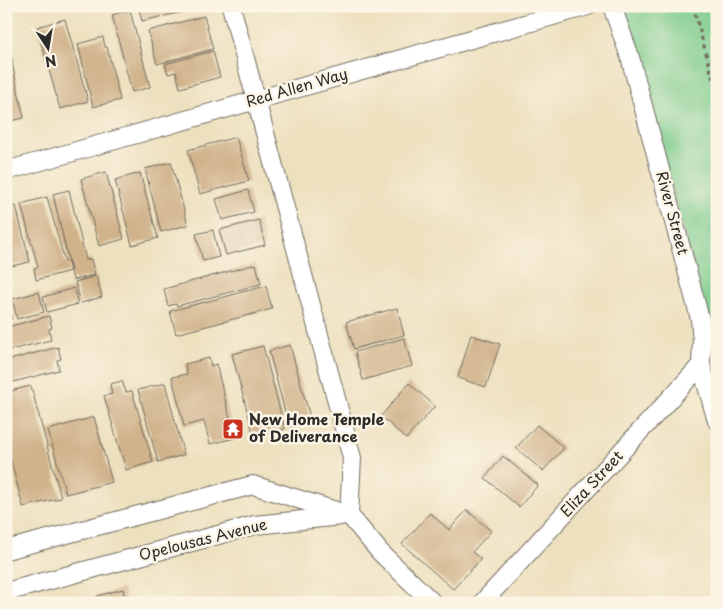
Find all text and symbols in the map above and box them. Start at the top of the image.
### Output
north arrow [22,22,72,72]
text: N [43,50,58,73]
street label: Red Allen Way [243,61,350,112]
street label: River Street [651,168,696,257]
place label: New Home Temple of Deliverance [249,407,385,447]
temple icon: New Home Temple of Deliverance [221,417,245,441]
street label: Eliza Street [554,445,628,521]
street label: Opelousas Avenue [136,511,269,566]

